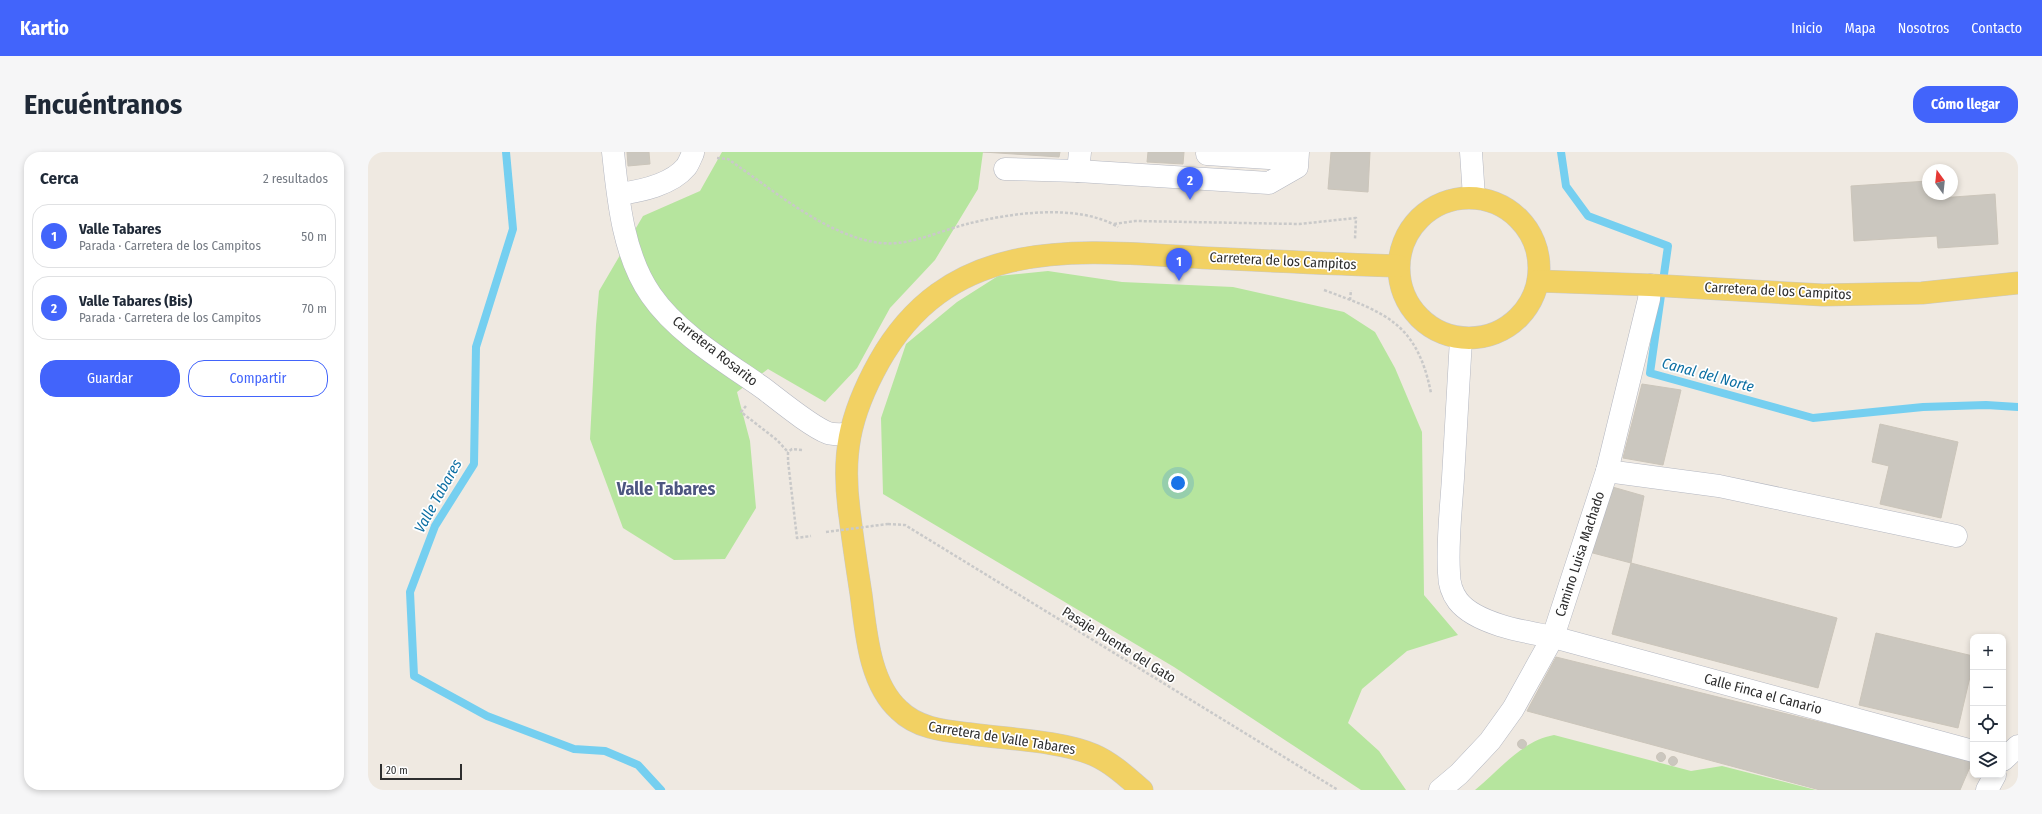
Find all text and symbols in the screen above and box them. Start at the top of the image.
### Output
text: Kartio [20,17,69,40]
text: Inicio [1791,20,1823,37]
text: Mapa [1845,20,1876,37]
text: Nosotros [1898,20,1949,37]
text: Contacto [1971,20,2022,37]
button: Cómo llegar [1913,86,2018,123]
text: Encuéntranos [24,88,182,121]
north arrow [1922,164,1958,200]
pin: 2 [1177,167,1203,200]
text: Cerca [40,168,79,189]
text: 2 resultados [263,171,328,186]
text: Valle Tabares [79,220,161,238]
text: 1 [51,229,57,244]
text: 50 m [301,229,327,244]
text: Parada · Carretera de los Campitos [79,238,261,253]
pin: 1 [1166,248,1192,281]
street label: Carretera de los Campitos [1209,249,1357,273]
street label: Carretera de los Campitos [1704,279,1852,303]
text: Valle Tabares (Bis) [79,292,192,310]
text: 2 [51,301,57,316]
text: 70 m [302,301,327,316]
text: Parada · Carretera de los Campitos [79,310,261,325]
street label: Carretera Rosarito [669,312,761,390]
water label: Canal del Norte [1660,354,1756,396]
button: Guardar [40,360,180,397]
button: Compartir [188,360,328,397]
water label: Valle Tabares [410,456,466,536]
your location [1168,473,1188,493]
district label: Valle Tabares [616,478,715,500]
street label: Camino Luisa Machado [1552,489,1608,619]
street label: Pasaje Puente del Gato [1059,603,1179,687]
map controls [1970,634,2006,778]
button: + [1970,634,2006,670]
street label: Calle Finca el Canario [1702,670,1824,718]
button: − [1970,670,2006,706]
button: locate [1970,706,2006,742]
street label: Carretera de Valle Tabares [927,718,1077,758]
button: layers [1970,742,2006,778]
scale bar [380,762,462,781]
text: 20 m [386,764,408,777]

